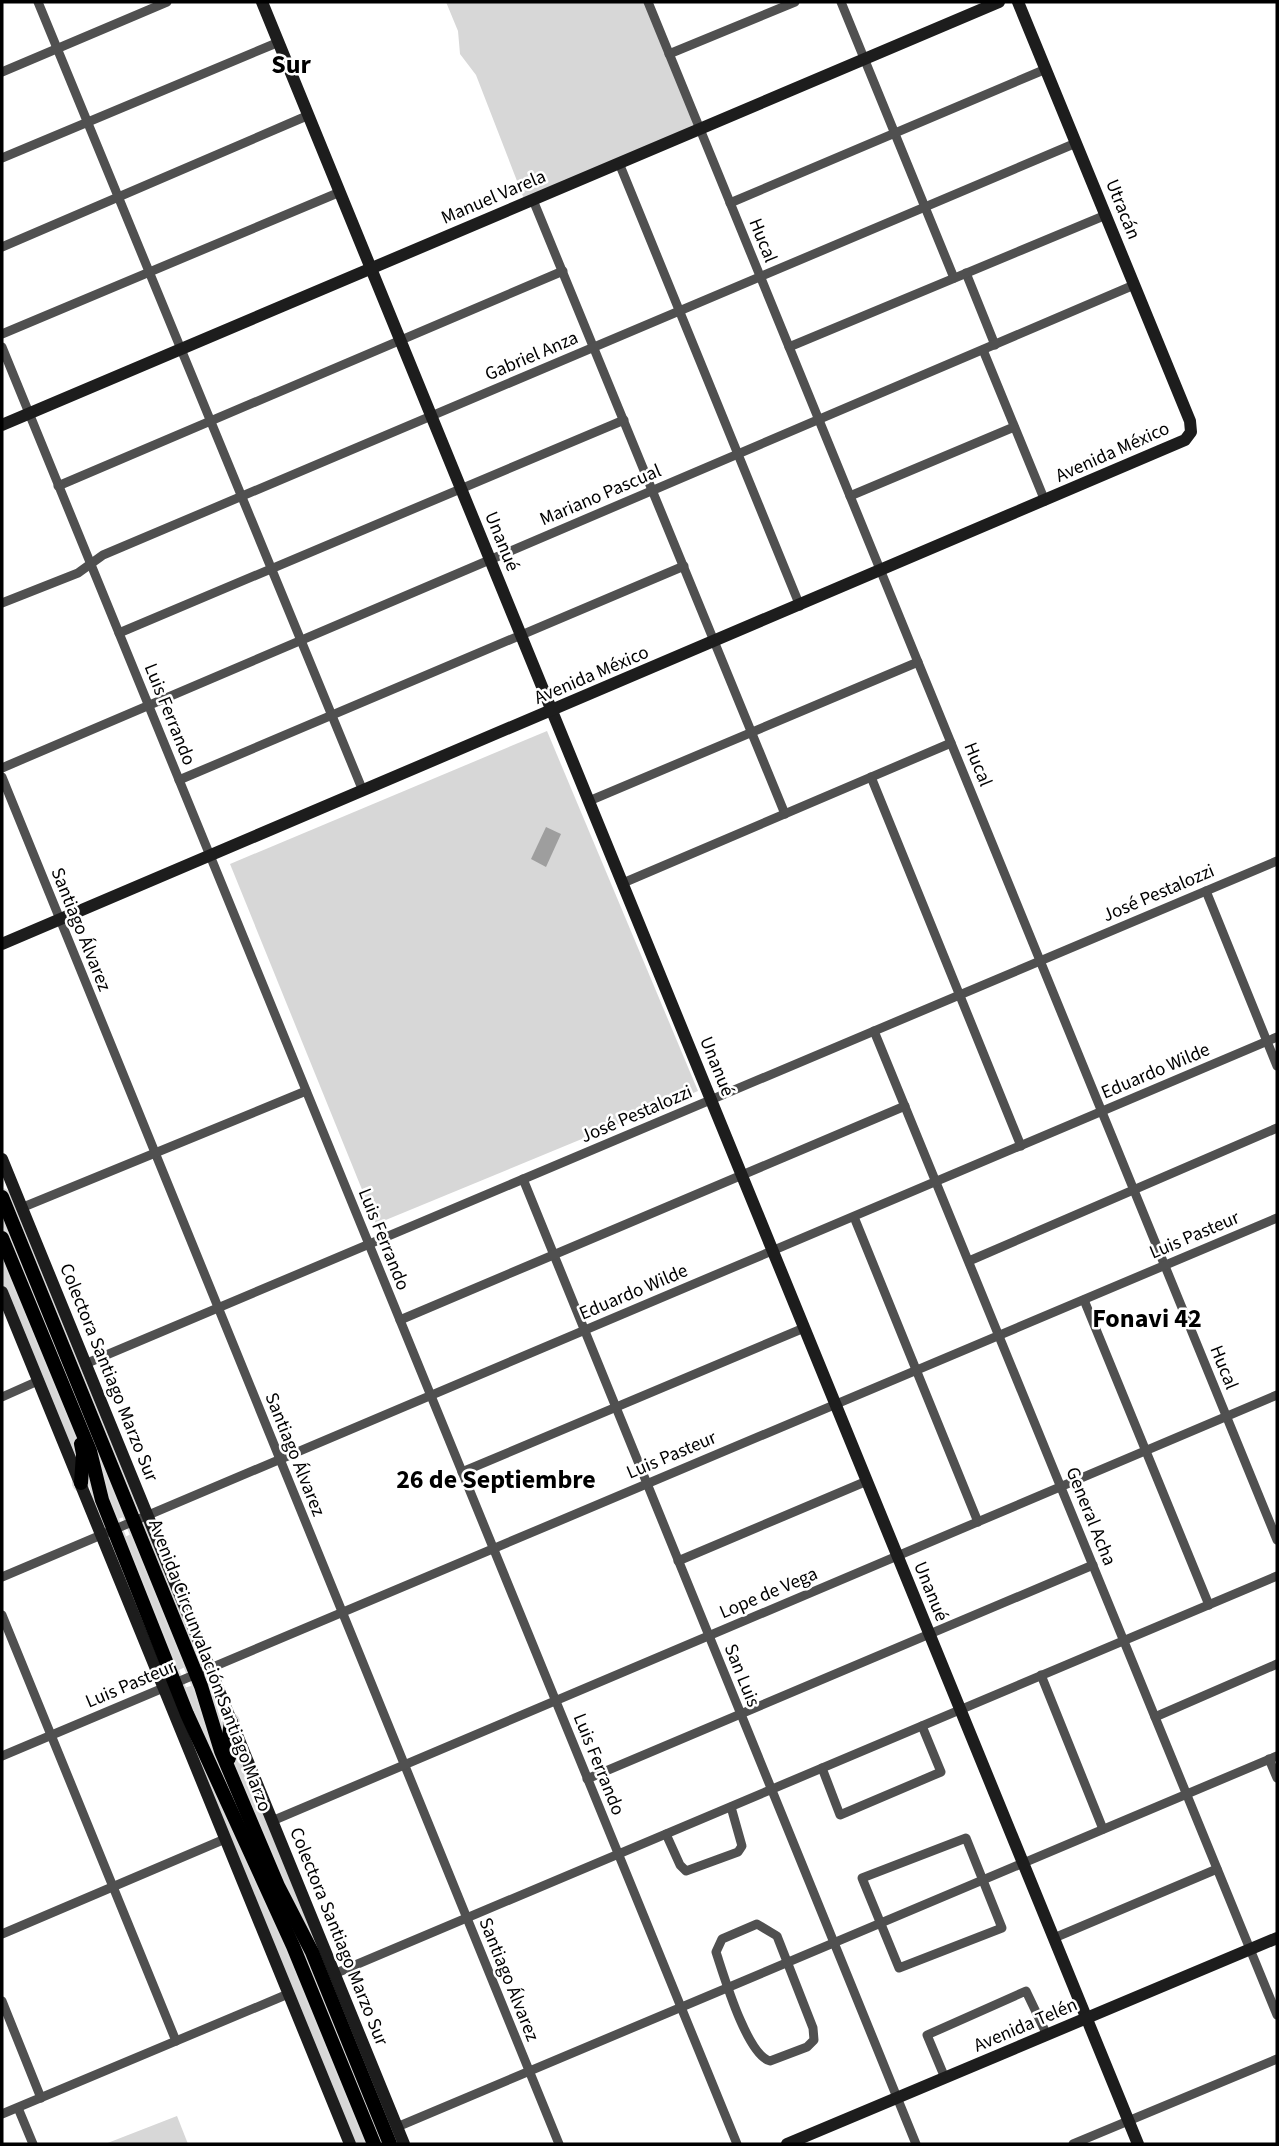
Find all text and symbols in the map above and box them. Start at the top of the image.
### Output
district label: Sur [271,46,311,83]
street label: Manuel Varela [437,163,550,232]
street label: Utracán [1098,175,1147,244]
street label: Hucal [742,214,784,267]
street label: Gabriel Anza [481,325,582,388]
street label: Avenida México [1051,415,1174,490]
street label: Mariano Pascual [536,458,666,533]
street label: Unanué [477,508,526,576]
street label: Avenida México [530,639,653,712]
street label: Luis Ferrando [137,659,202,770]
street label: Hucal [957,738,999,791]
street label: José Pestalozzi [1098,858,1219,929]
street label: Santiago Álvarez [43,864,118,996]
street label: Unanué [692,1033,741,1101]
street label: Eduardo Wilde [1097,1036,1214,1106]
street label: José Pestalozzi [576,1079,697,1150]
street label: Luis Ferrando [351,1184,416,1295]
street label: Luis Pasteur [1145,1204,1244,1266]
street label: Eduardo Wilde [575,1257,692,1327]
street label: Colectora Santiago Marzo Sur [52,1259,165,1486]
district label: Fonavi 42 [1092,1300,1202,1337]
street label: Hucal [1203,1341,1245,1394]
street label: Santiago Álvarez [257,1389,332,1521]
street label: Luis Pasteur [622,1424,721,1486]
district label: 26 de Septiembre [396,1461,596,1498]
street label: General Acha [1059,1463,1123,1570]
street label: Avenida Circunvalación Santiago Marzo [141,1515,278,1816]
street label: Unanué [906,1558,955,1626]
street label: Lope de Vega [715,1561,822,1626]
street label: San Luis [717,1640,766,1711]
street label: Luis Pasteur [81,1653,180,1715]
street label: Luis Ferrando [566,1709,631,1820]
street label: Colectora Santiago Marzo Sur [282,1823,395,2050]
street label: Santiago Álvarez [471,1914,546,2046]
street label: Avenida Telén [969,1991,1082,2059]

